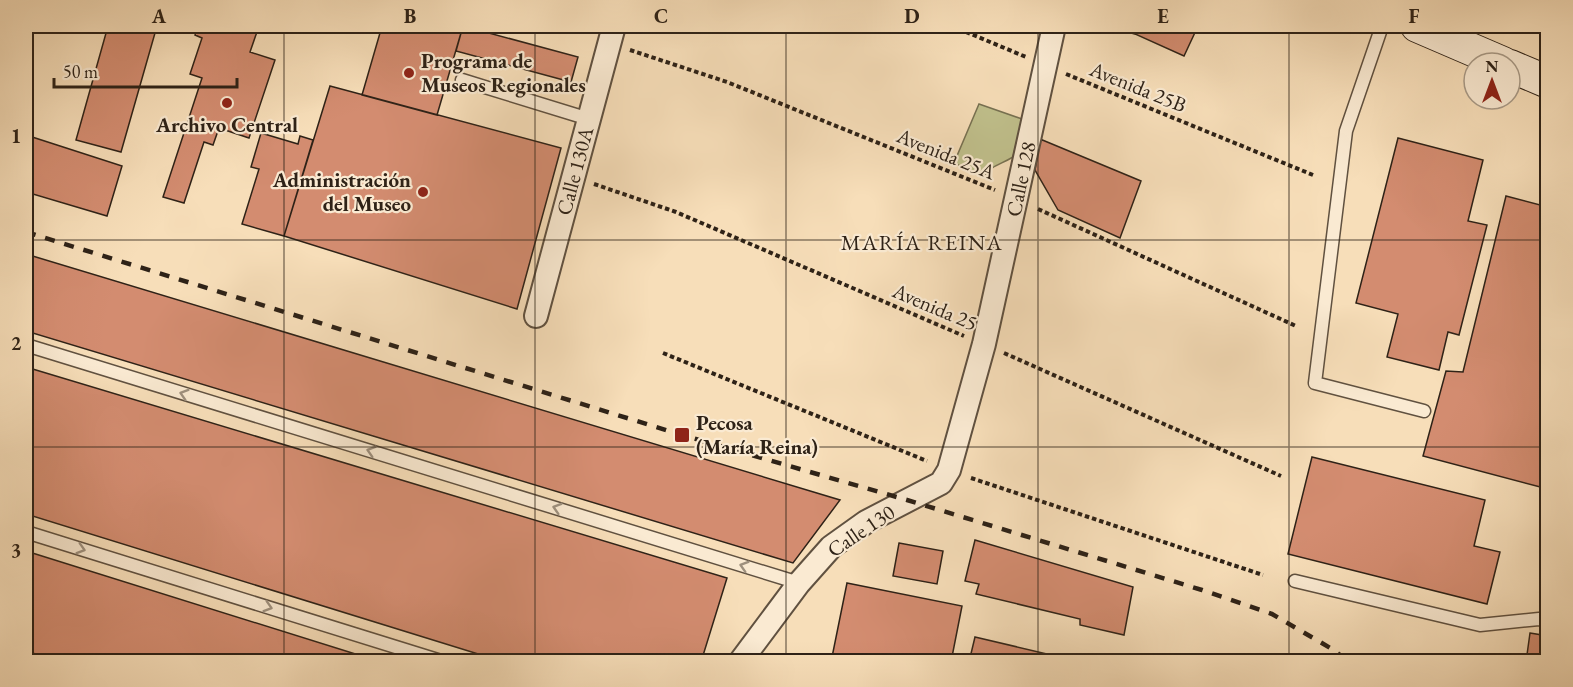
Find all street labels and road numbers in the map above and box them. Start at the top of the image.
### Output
street label: Avenida 25B [1085,55,1190,118]
street label: Avenida 25A [892,121,1000,186]
street label: Calle 130A [550,123,599,218]
street label: Calle 128 [999,139,1042,219]
street label: Avenida 25 [888,276,982,336]
street label: Calle 130 [822,498,900,563]

